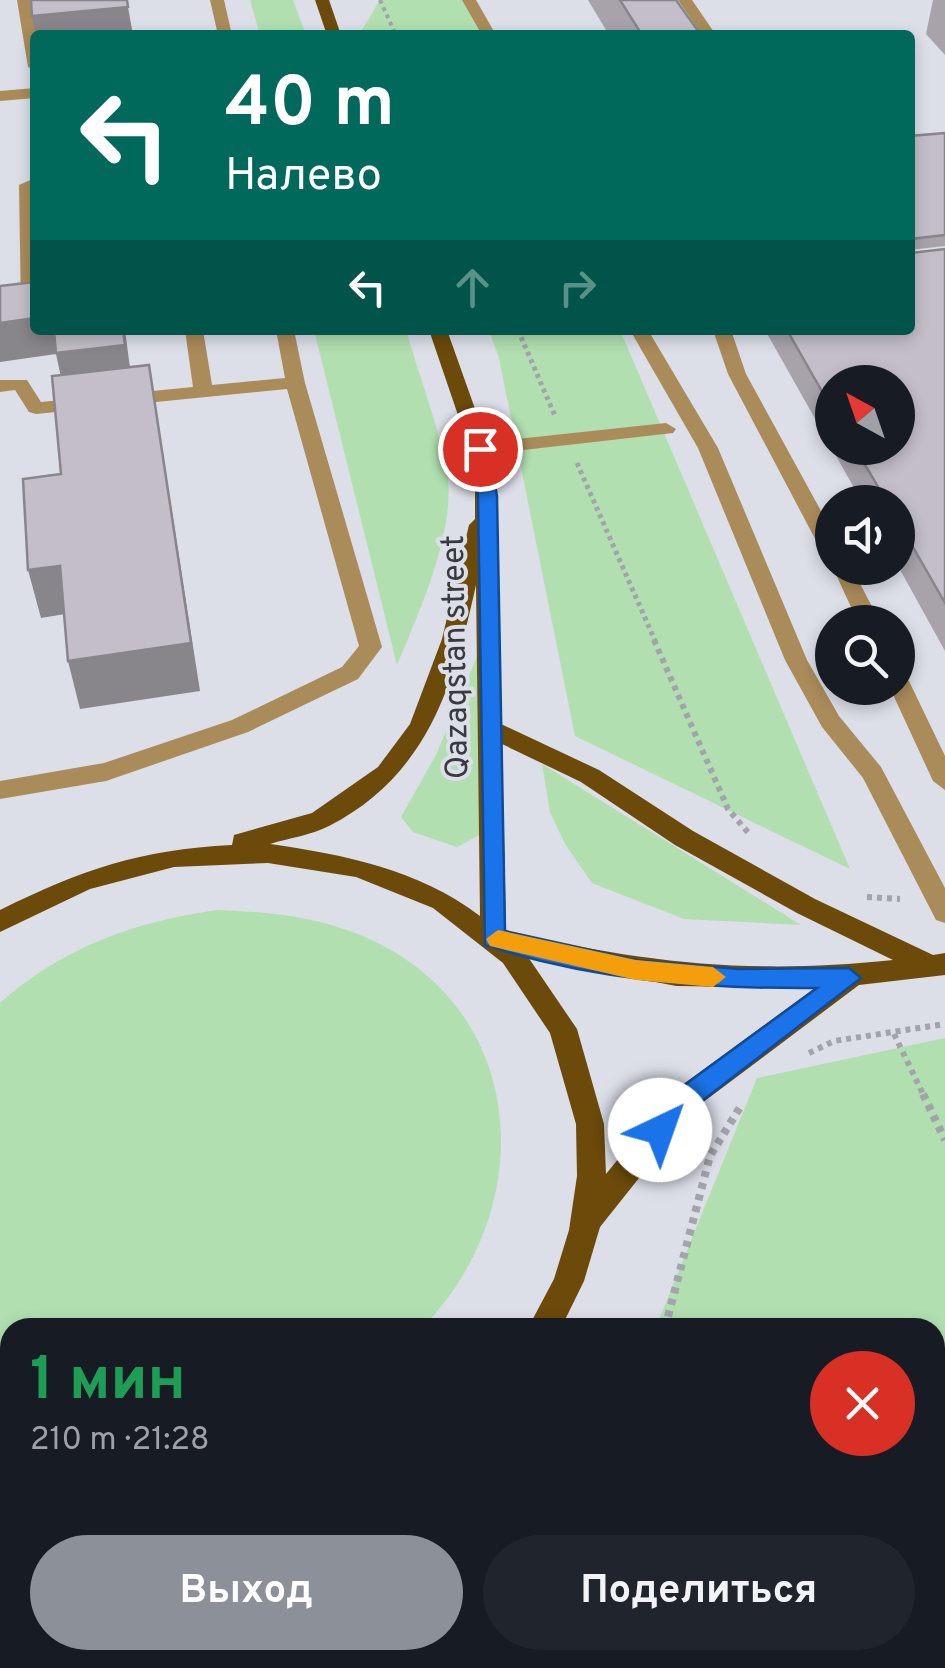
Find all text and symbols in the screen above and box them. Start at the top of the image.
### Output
text: 40 m [225,62,395,151]
icon: left [60,70,190,200]
text: Налево [225,149,382,206]
icon: left [340,260,395,315]
icon: ahead [445,260,500,315]
icon: right [550,260,605,315]
north arrow [815,365,915,465]
map controls [815,365,915,705]
pin [438,407,523,492]
icon: arrive [453,422,508,477]
button: sound [815,485,915,585]
street label: Qazaqstan street [435,535,479,779]
button: search [815,605,915,705]
position arrow [608,1078,712,1182]
text: 1 мин [30,1345,186,1421]
button: close [810,1351,915,1456]
text: 210 m · 21:28 [30,1421,210,1461]
button: Выход [30,1535,463,1650]
button: Поделиться [483,1535,915,1650]

